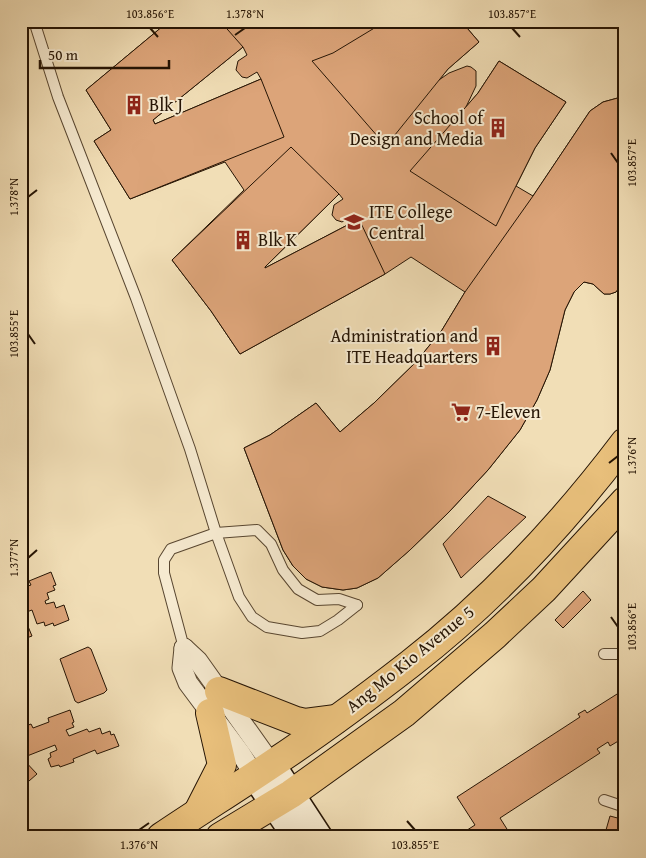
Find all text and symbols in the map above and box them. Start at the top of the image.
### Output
text: 103.856°E [126,5,174,22]
text: 1.378°N [226,5,264,22]
text: 103.857°E [488,5,536,22]
scale bar [40,38,169,70]
text: 50 m [48,44,79,65]
place label: Blk J [149,91,183,118]
building icon: Blk J [123,94,145,116]
place label: School of Design and Media [350,104,485,152]
building icon: School of Design and Media [487,117,509,139]
text: 103.857°E [623,139,640,187]
text: 1.378°N [5,178,22,216]
place label: ITE College Central [369,198,453,246]
school or university icon: ITE College Central [343,211,365,233]
place label: Blk K [258,226,297,253]
building icon: Blk K [232,229,254,251]
text: 103.855°E [5,310,22,358]
place label: Administration and ITE Headquarters [330,322,478,370]
building icon: Administration and ITE Headquarters [482,335,504,357]
place label: 7-Eleven [476,398,541,425]
supermarket icon: 7-Eleven [450,401,472,423]
text: 1.376°N [623,437,640,475]
text: 1.377°N [5,539,22,577]
street label: Ang Mo Kio Avenue 5 [340,598,480,719]
text: 103.856°E [623,603,640,651]
text: 1.376°N [120,836,158,853]
text: 103.855°E [391,836,439,853]

